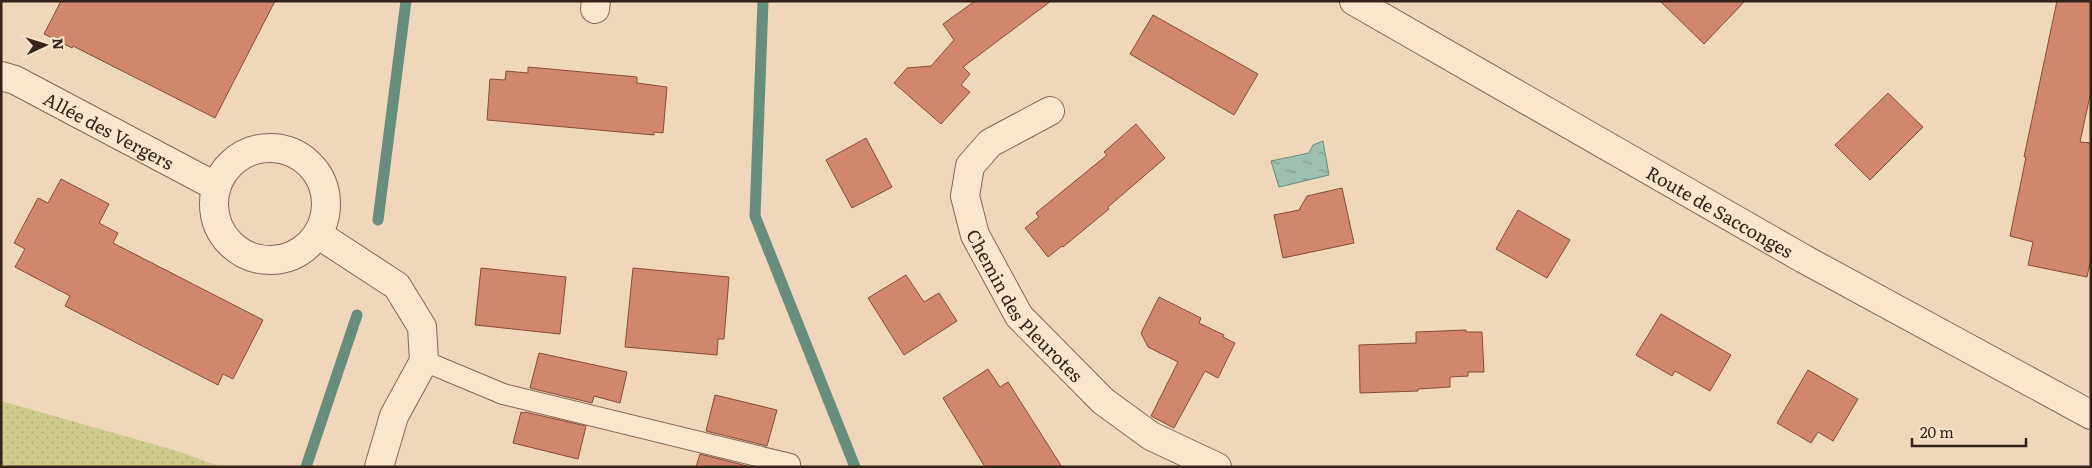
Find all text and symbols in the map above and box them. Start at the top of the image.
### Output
north arrow [20,20,70,70]
text: N [49,37,69,51]
street label: Allée des Vergers [39,84,179,175]
street label: Route de Sacconges [1642,158,1798,264]
street label: Chemin des Pleurotes [961,224,1090,387]
scale bar [1912,416,2026,448]
text: 20 m [1920,420,1954,443]

